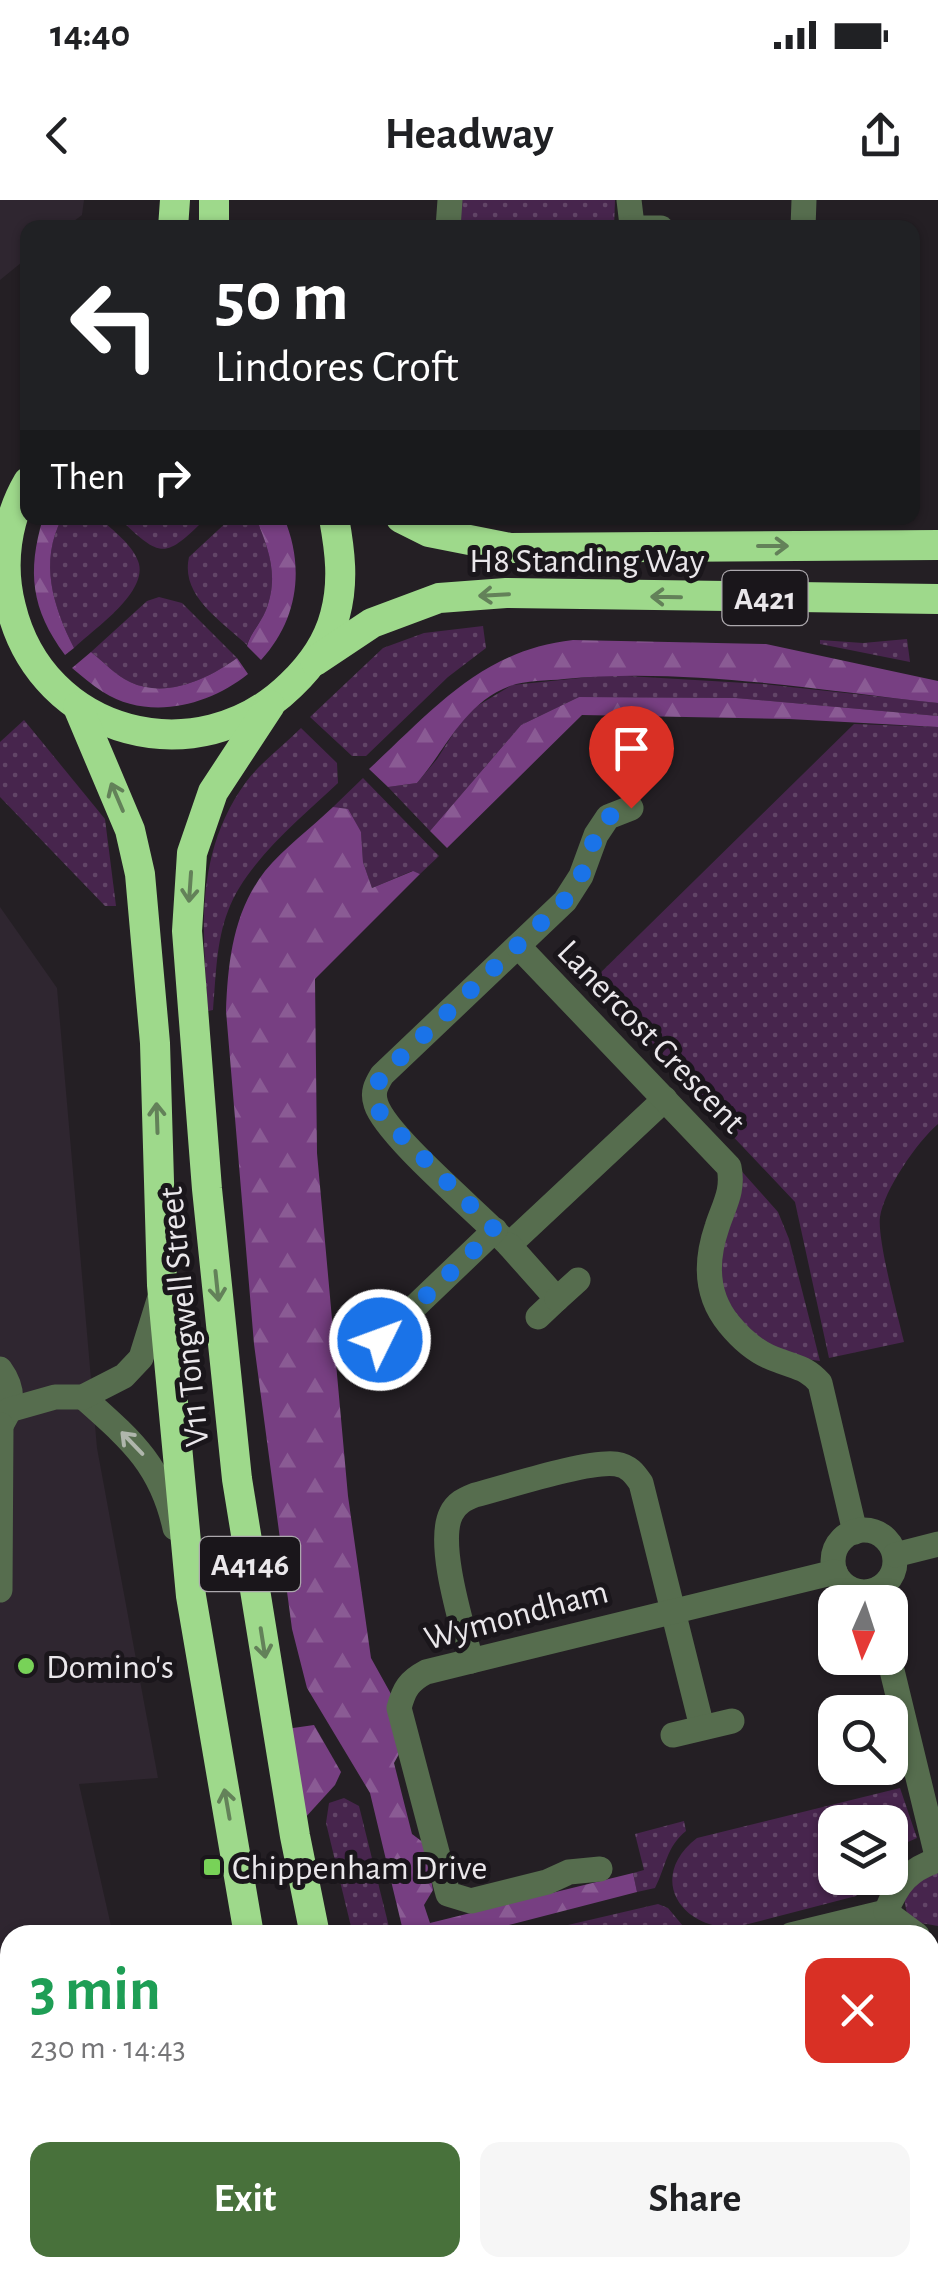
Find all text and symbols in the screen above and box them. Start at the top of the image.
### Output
text: 14:40 [50,16,130,54]
icon: back [30,108,85,163]
icon: share [853,108,908,163]
text: Headway [384,112,554,157]
icon: left [50,260,180,390]
text: 50 m [215,263,349,333]
text: Lindores Croft [215,345,459,390]
icon: right [145,450,200,505]
text: Then [50,459,125,497]
one-way arrow [756,536,789,556]
street label: H8 Standing Way [469,544,705,579]
road number: A421 [722,571,808,625]
one-way arrow [479,586,511,605]
one-way arrow [650,587,682,606]
pin [589,706,674,809]
icon: arrive [604,721,659,776]
one-way arrow [106,782,124,813]
one-way arrow [180,871,199,903]
street label: Lanercost Crescent [550,934,751,1140]
one-way arrow [147,1102,166,1134]
street label: V11 Tongwell Street [153,1185,216,1448]
one-way arrow [208,1269,227,1302]
position arrow [328,1288,432,1392]
one-way arrow [120,1431,144,1455]
road number: A4146 [200,1537,300,1591]
street label: Wymondham [421,1574,612,1657]
north arrow [818,1585,908,1675]
map controls [818,1585,908,1895]
one-way arrow [254,1626,273,1659]
place label: Domino's [46,1650,174,1685]
marker: Domino's [15,1655,37,1677]
button: search [818,1695,908,1785]
one-way arrow [217,1789,236,1821]
button: layers [818,1805,908,1895]
place label: Chippenham Drive [232,1851,487,1886]
marker: Chippenham Drive [201,1856,223,1878]
button: close [805,1958,910,2063]
text: 3 min [30,1961,161,2021]
text: 230 m · 14:43 [30,2032,186,2064]
button: Exit [30,2142,460,2257]
button: Share [480,2142,910,2257]

